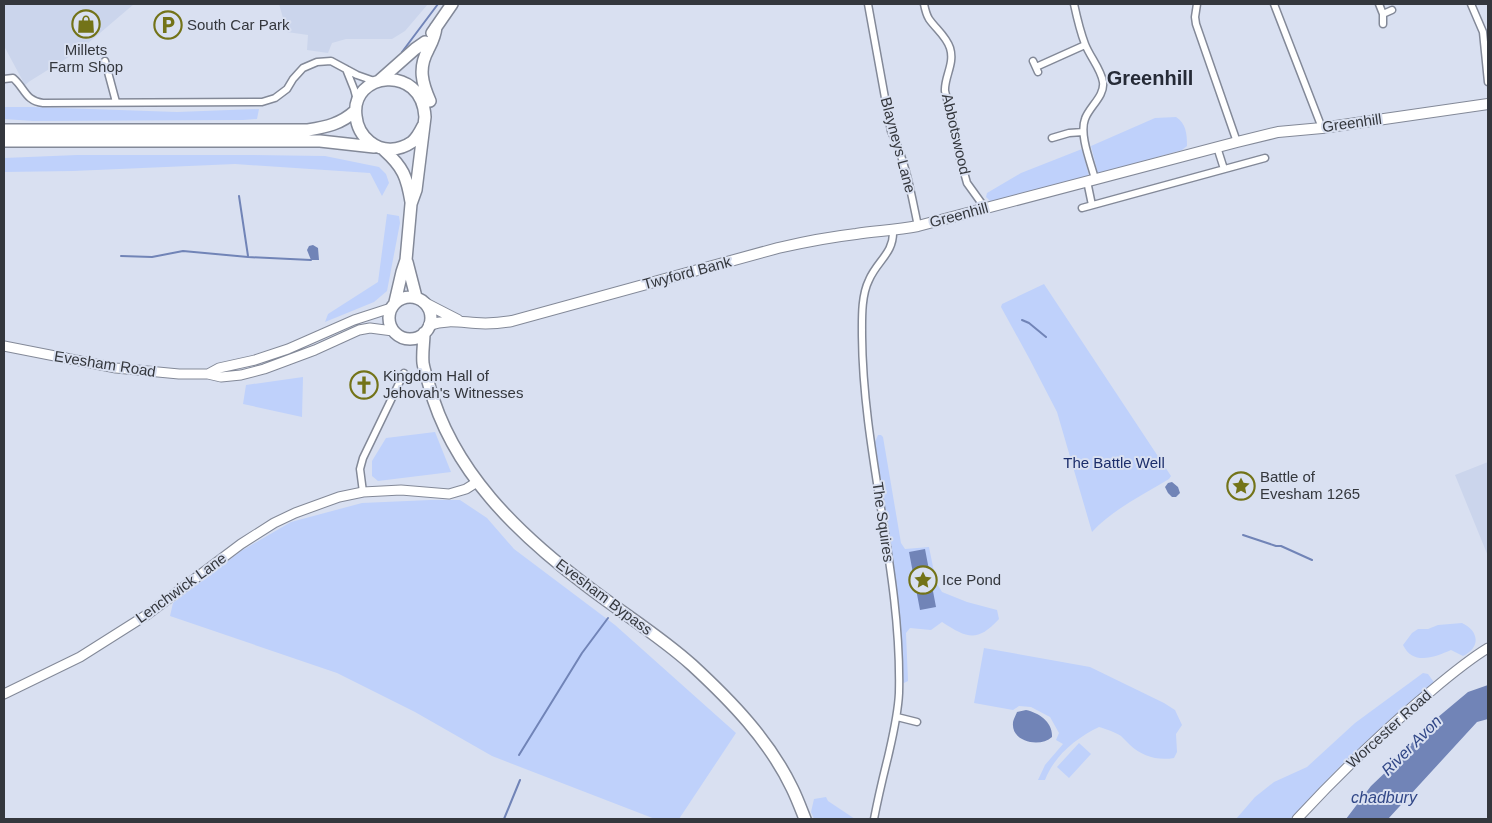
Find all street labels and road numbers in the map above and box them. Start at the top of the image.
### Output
street label: Abbotswood [939,92,974,176]
street label: Blayneys Lane [878,95,919,195]
street label: Greenhill [1321,110,1383,135]
street label: Greenhill [928,199,990,230]
street label: Twyford Bank [641,252,733,292]
street label: Evesham Road [53,347,157,380]
street label: The Squires [869,481,898,563]
street label: Lenchwick Lane [132,549,229,626]
street label: Evesham Bypass [553,555,656,638]
street label: Worcester Road [1343,686,1435,771]

